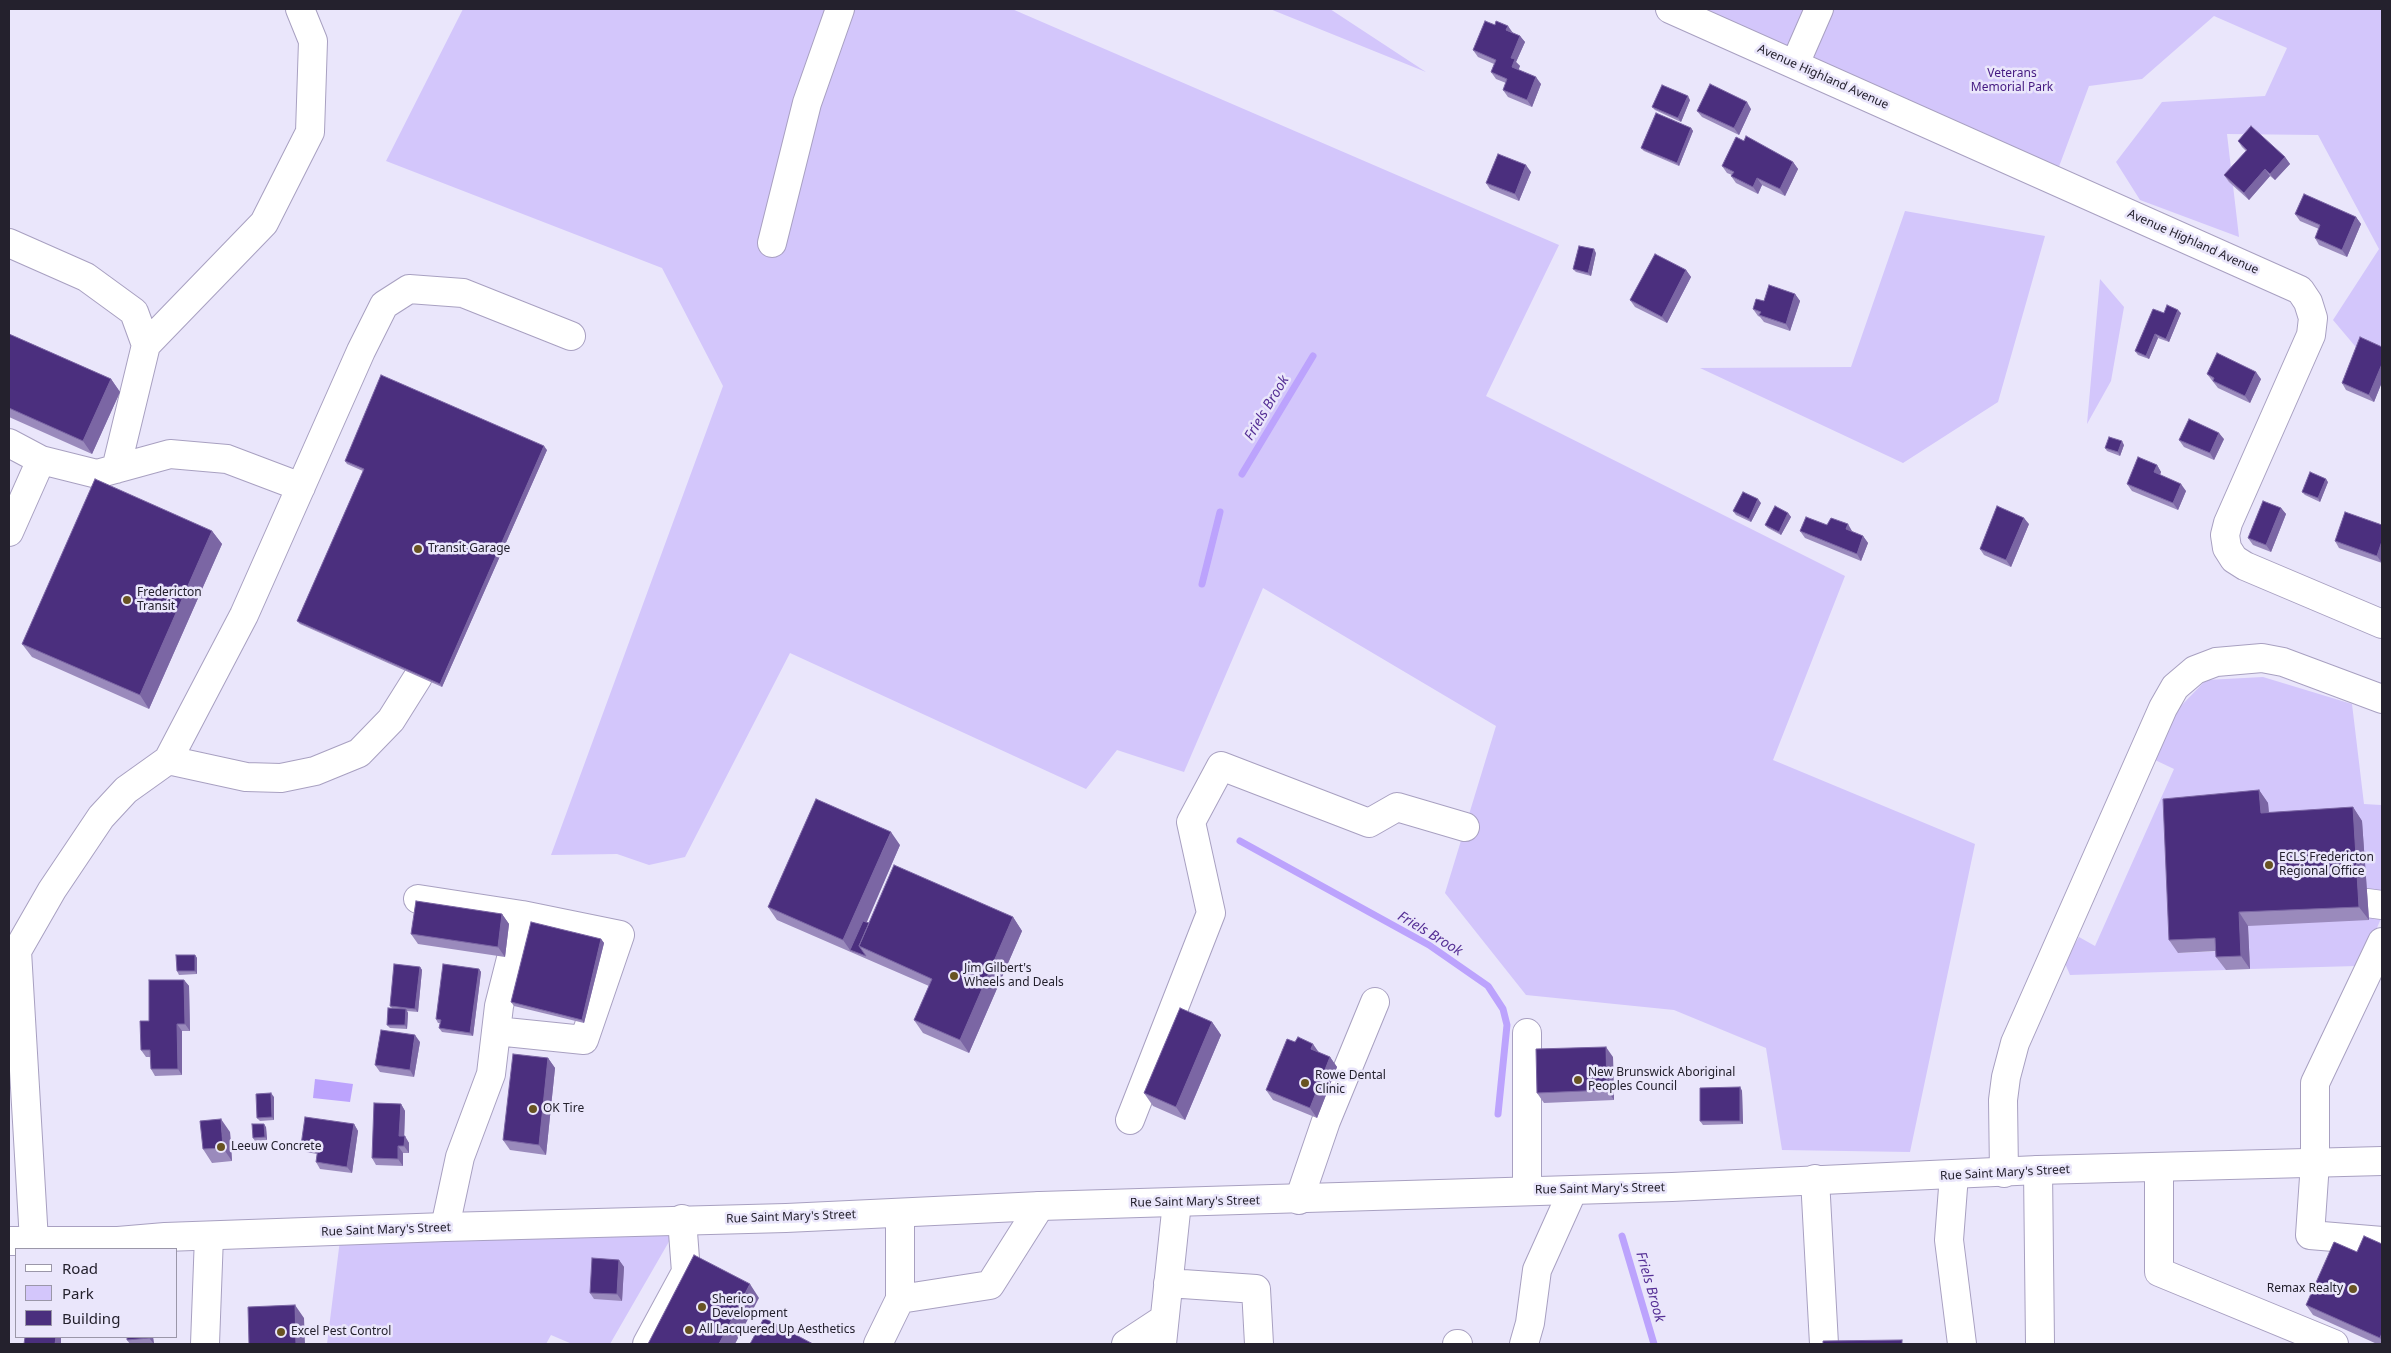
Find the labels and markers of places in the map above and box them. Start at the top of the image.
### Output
place label: Transit Garage [428,542,510,556]
marker: Transit Garage [412,543,424,555]
place label: Fredericton Transit [137,586,202,614]
marker: Fredericton Transit [121,594,133,606]
place label: ECLS Fredericton Regional Office [2279,851,2374,879]
marker: ECLS Fredericton Regional Office [2263,859,2275,871]
place label: Jim Gilbert's Wheels and Deals [964,962,1064,990]
marker: Jim Gilbert's Wheels and Deals [948,970,960,982]
place label: New Brunswick Aboriginal Peoples Council [1588,1066,1735,1094]
place label: Rowe Dental Clinic [1315,1069,1386,1097]
marker: New Brunswick Aboriginal Peoples Council [1572,1074,1584,1086]
marker: Rowe Dental Clinic [1299,1077,1311,1089]
place label: OK Tire [543,1102,584,1116]
marker: OK Tire [527,1103,539,1115]
place label: Leeuw Concrete [231,1140,321,1154]
marker: Leeuw Concrete [215,1141,227,1153]
place label: Remax Realty [2267,1282,2343,1296]
marker: Remax Realty [2347,1283,2359,1295]
place label: Sherico Development [712,1293,788,1321]
marker: Sherico Development [696,1301,708,1313]
place label: All Lacquered Up Aesthetics [699,1323,855,1337]
marker: All Lacquered Up Aesthetics [683,1324,695,1336]
place label: Excel Pest Control [291,1325,391,1339]
marker: Excel Pest Control [275,1326,287,1338]

